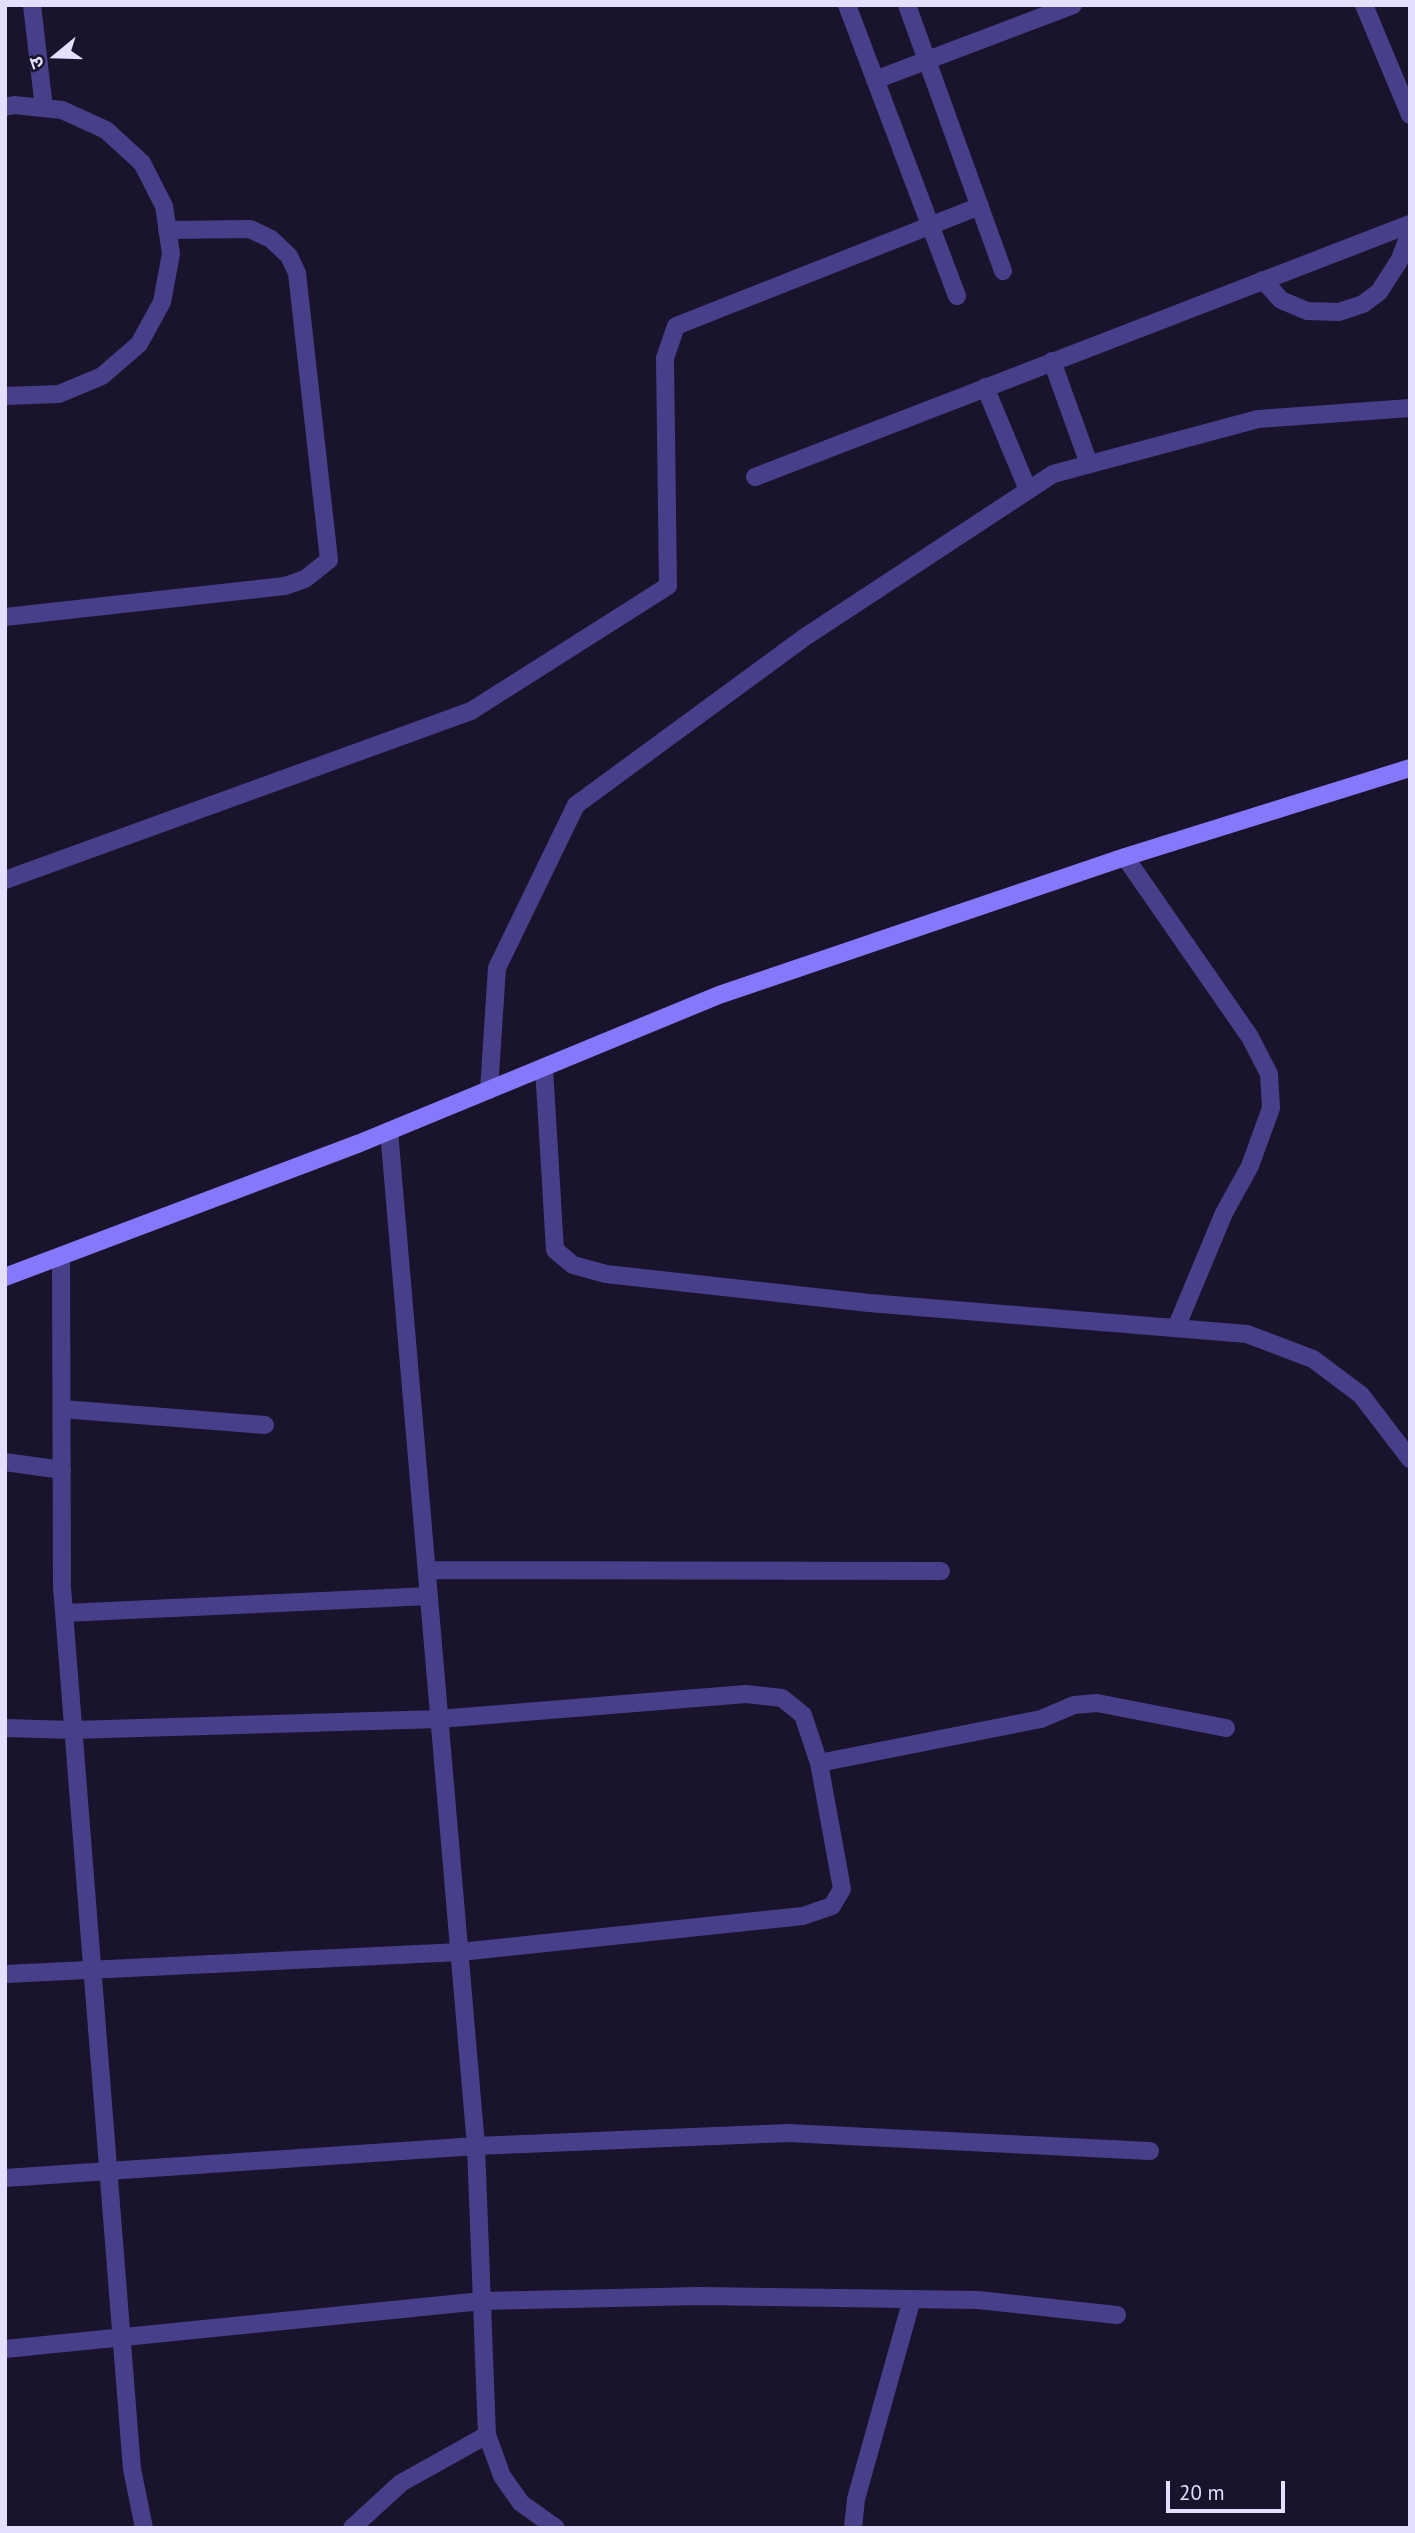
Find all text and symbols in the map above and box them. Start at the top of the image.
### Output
north arrow [21,21,91,91]
text: उ [23,54,49,72]
scale bar [1170,2466,1289,2510]
text: 20 m [1179,2479,1225,2506]

